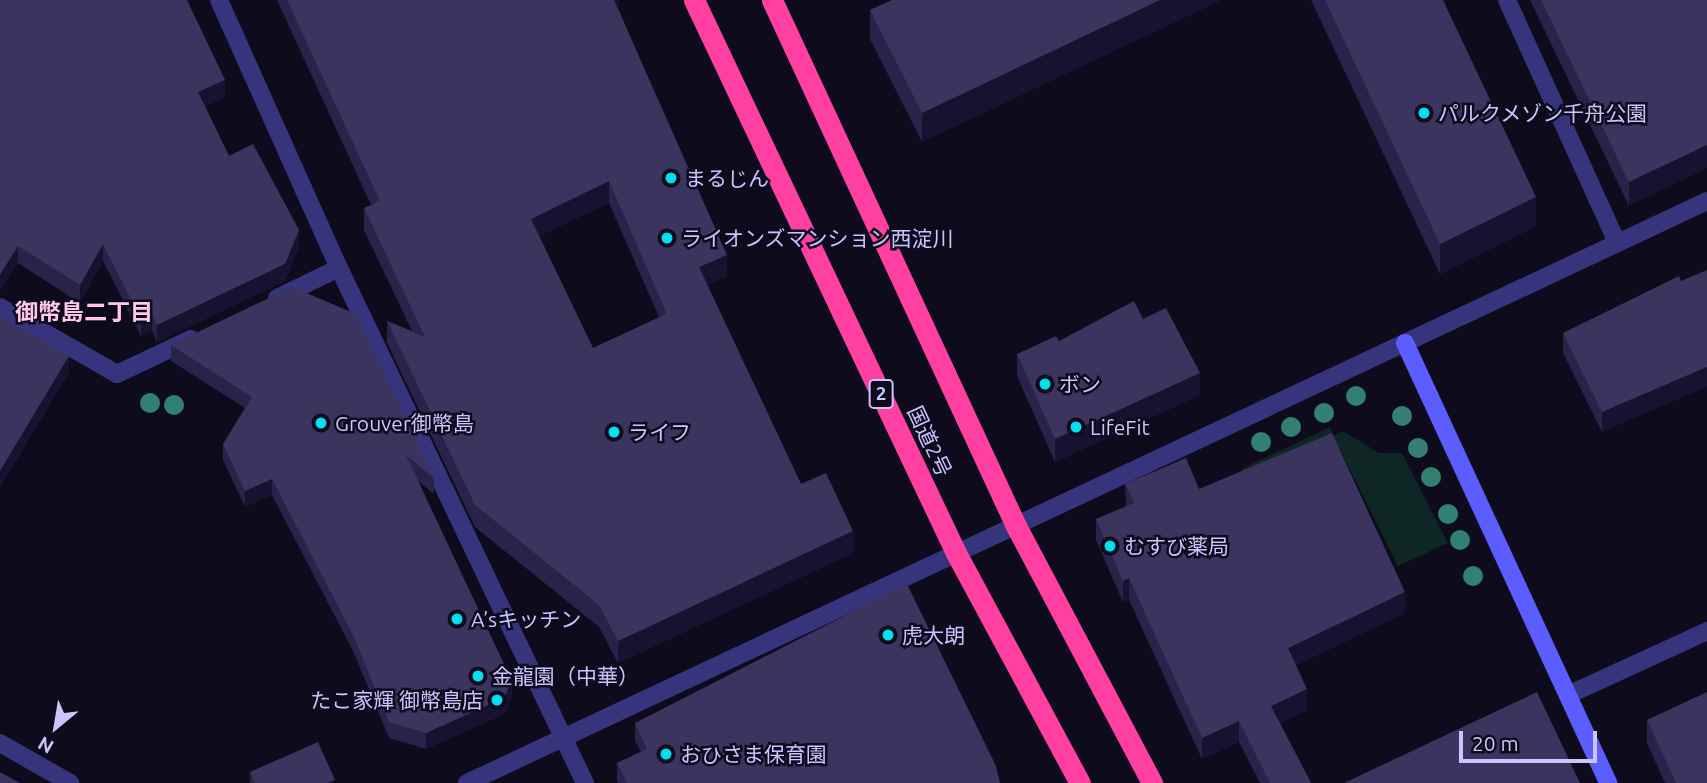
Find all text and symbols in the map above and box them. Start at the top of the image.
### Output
place label: パルクメゾン千舟公園 [1438,100,1648,126]
marker: パルクメゾン千舟公園 [1416,105,1432,121]
place label: まるじん [685,165,769,191]
marker: まるじん [663,170,679,186]
place label: ライオンズマンション西淀川 [681,225,954,251]
marker: ライオンズマンション西淀川 [659,230,675,246]
district label: 御幣島二丁目 [15,298,153,326]
place label: ボン [1059,371,1101,397]
marker: ボン [1037,376,1053,392]
road number: 2 [867,378,895,410]
street label: 国道2号 [903,402,957,480]
place label: Grouver御幣島 [335,410,474,436]
place label: LifeFit [1090,414,1150,440]
marker: Grouver御幣島 [313,415,329,431]
place label: ライフ [628,419,691,445]
marker: LifeFit [1068,419,1084,435]
marker: ライフ [606,424,622,440]
place label: むすび薬局 [1124,533,1229,559]
marker: むすび薬局 [1102,538,1118,554]
place label: A’sキッチン [471,606,581,632]
marker: A’sキッチン [449,611,465,627]
place label: 虎大朗 [902,622,965,648]
marker: 虎大朗 [880,627,896,643]
place label: 金龍園（中華） [492,663,639,689]
marker: 金龍園（中華） [470,668,486,684]
place label: たこ家輝 御幣島店 [310,687,483,713]
north arrow [21,692,91,762]
marker: たこ家輝 御幣島店 [489,692,505,708]
scale bar [1462,716,1600,760]
text: 20 m [1472,731,1519,755]
text: N [34,732,57,758]
place label: おひさま保育園 [680,741,827,767]
marker: おひさま保育園 [658,746,674,762]

